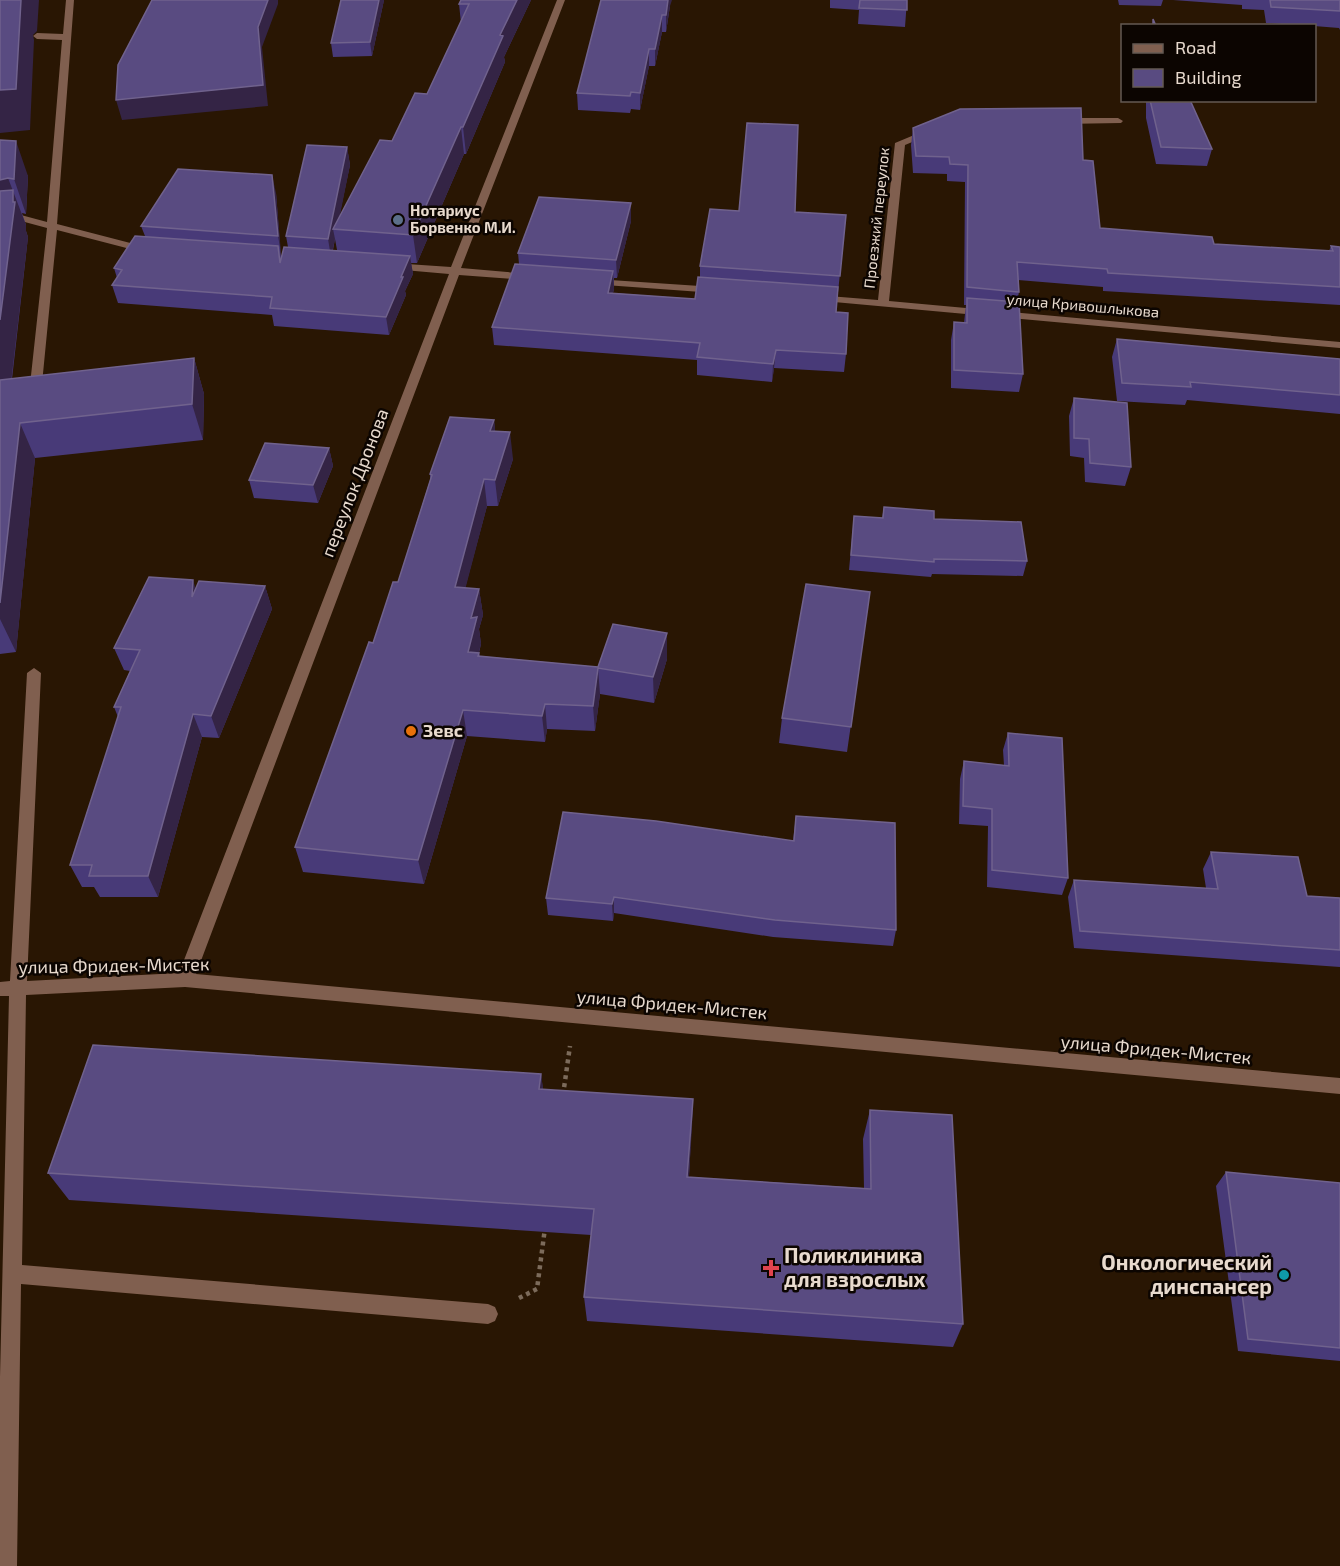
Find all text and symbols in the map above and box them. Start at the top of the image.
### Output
legend [1121,24,1316,102]
text: Road [1175,36,1216,58]
text: Building [1175,66,1242,88]
street label: Проезжий переулок [860,146,893,289]
place label: Нотариус Борвенко М.И. [410,201,516,236]
marker: Нотариус Борвенко М.И. [391,213,405,227]
street label: улица Кривошлыкова [1006,289,1160,322]
street label: переулок Дронова [316,405,392,560]
place label: Зевс [423,719,463,741]
marker: Зевс [404,724,418,738]
street label: улица Фридек-Мистек [18,952,210,978]
street label: улица Фридек-Мистек [576,985,769,1023]
street label: улица Фридек-Мистек [1060,1030,1253,1068]
place label: Поликлиника для взрослых [784,1242,926,1291]
place label: Онкологический динспансер [1101,1249,1272,1298]
marker: Поликлиника для взрослых [762,1259,780,1277]
marker: Онкологический динспансер [1277,1268,1291,1282]

